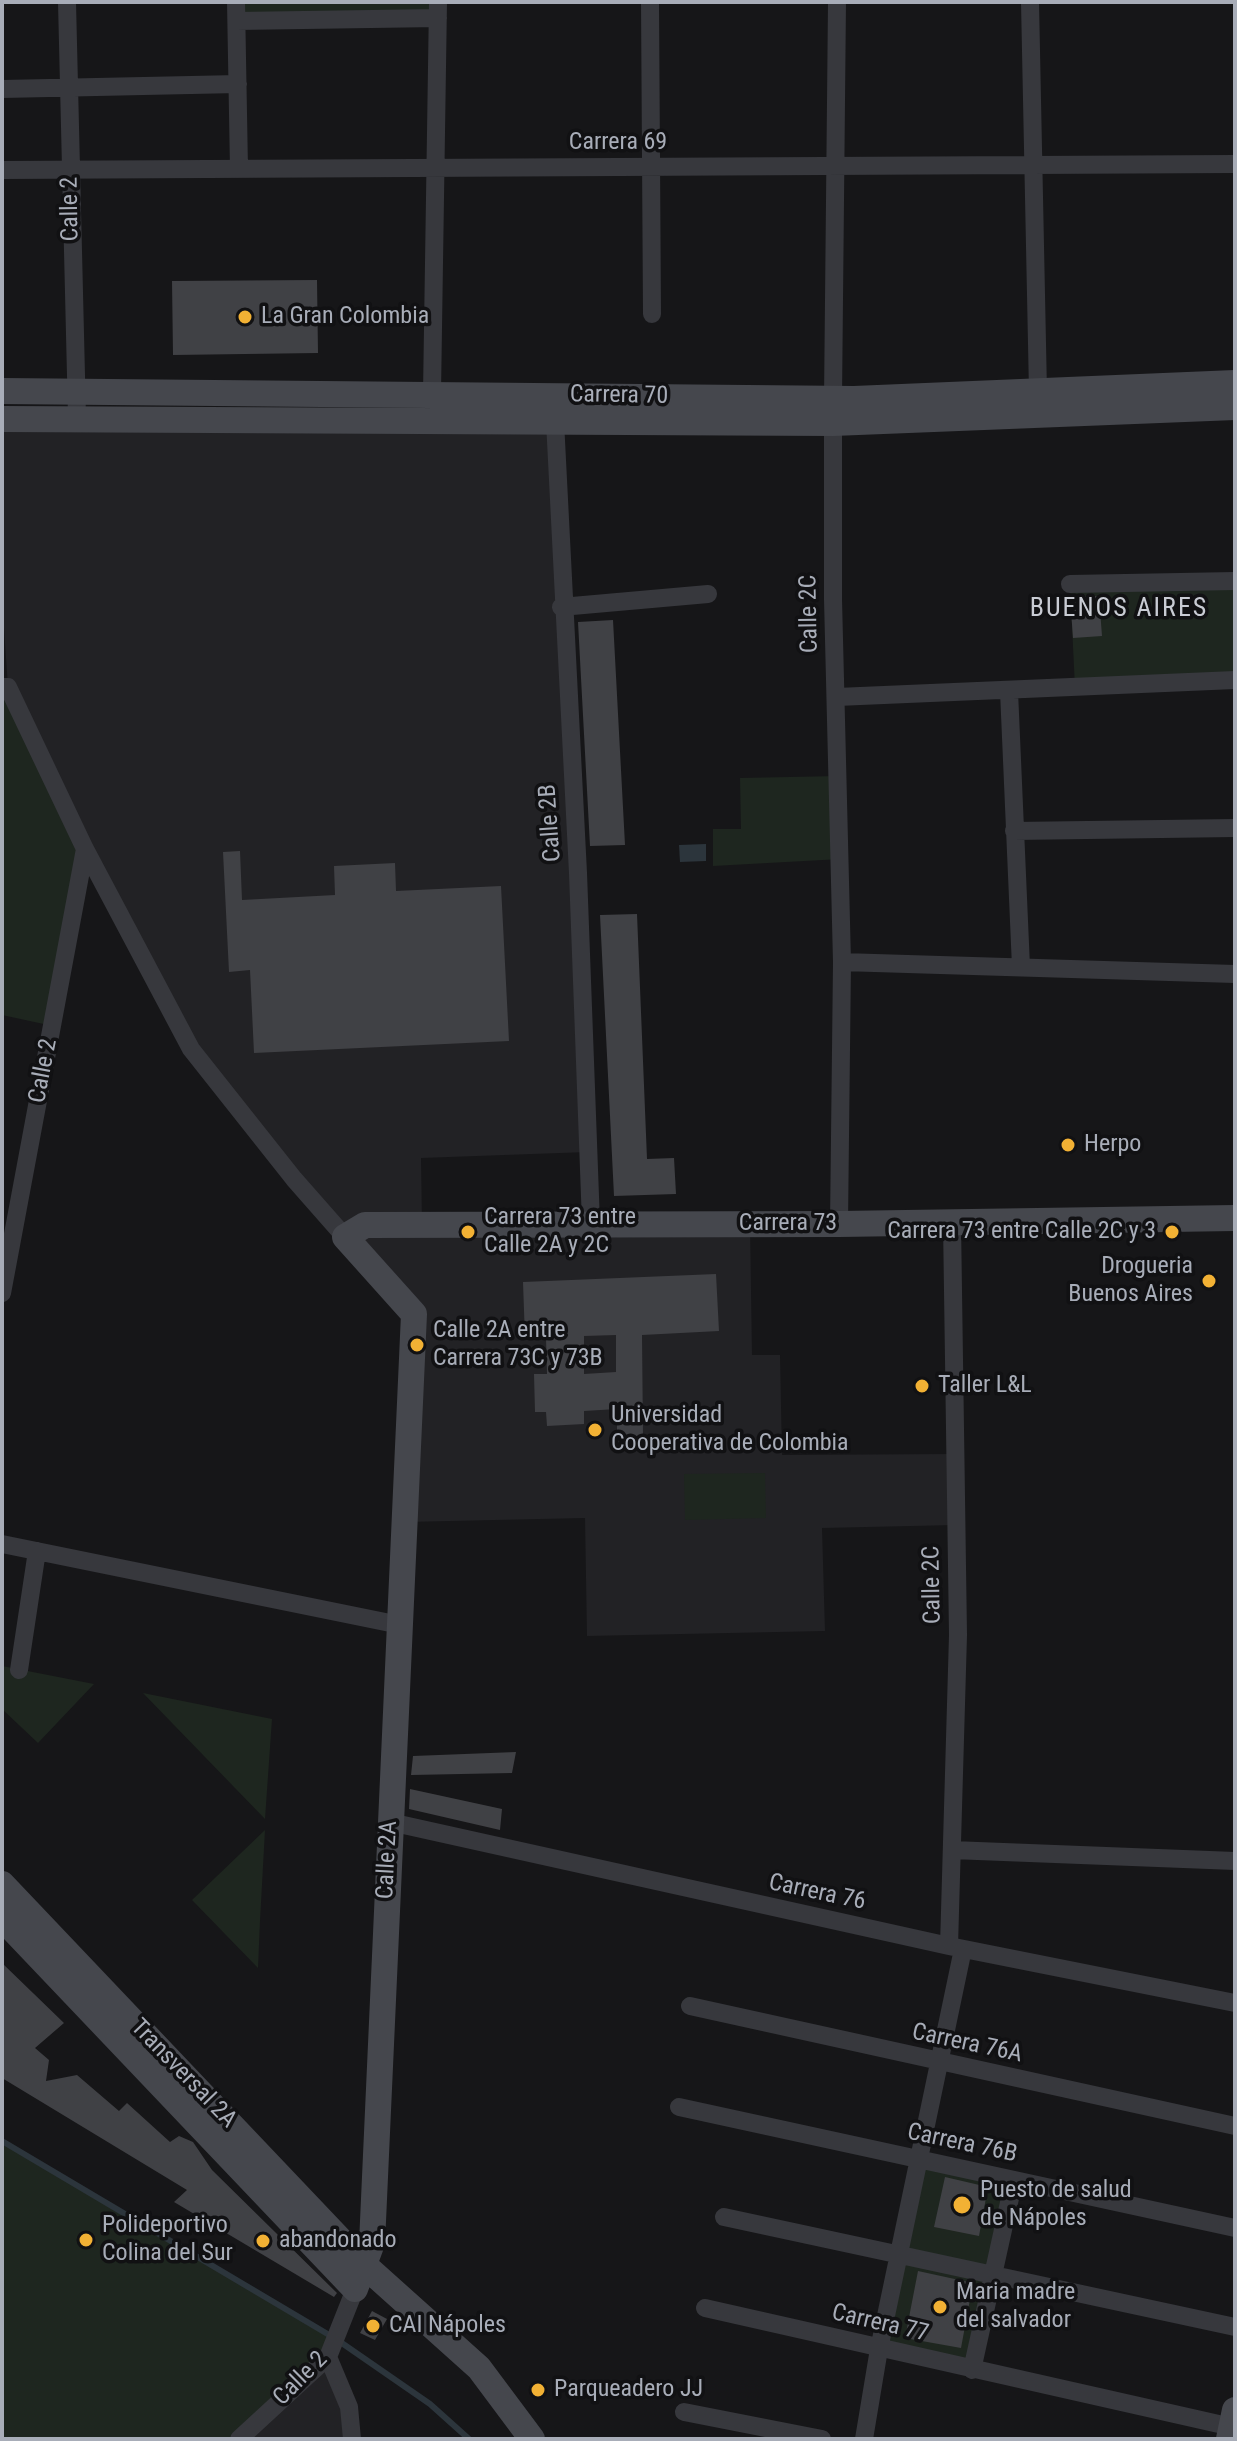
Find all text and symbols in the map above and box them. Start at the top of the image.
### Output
street label: Carrera 69 [569,129,667,157]
street label: Calle 2 [56,176,86,242]
place label: La Gran Colombia [261,303,429,331]
marker: La Gran Colombia [236,308,254,326]
street label: Carrera 70 [570,381,668,411]
street label: Calle 2C [795,575,825,653]
district label: BUENOS AIRES [1030,593,1208,625]
street label: Calle 2B [534,783,568,863]
street label: Calle 2 [24,1036,64,1106]
place label: Herpo [1084,1131,1141,1159]
marker: Herpo [1059,1136,1077,1154]
place label: Carrera 73 entre Calle 2A y 2C [484,1204,636,1260]
street label: Carrera 73 [739,1210,837,1238]
place label: Carrera 73 entre Calle 2C y 3 [887,1218,1156,1246]
marker: Carrera 73 entre Calle 2A y 2C [459,1223,477,1241]
marker: Carrera 73 entre Calle 2C y 3 [1163,1223,1181,1241]
place label: Drogueria Buenos Aires [1068,1253,1193,1309]
marker: Drogueria Buenos Aires [1200,1272,1218,1290]
place label: Calle 2A entre Carrera 73C y 73B [433,1317,603,1373]
marker: Calle 2A entre Carrera 73C y 73B [408,1336,426,1354]
place label: Taller L&L [938,1372,1032,1400]
marker: Taller L&L [913,1377,931,1395]
place label: Universidad Cooperativa de Colombia [611,1402,849,1458]
marker: Universidad Cooperativa de Colombia [586,1421,604,1439]
street label: Calle 2C [918,1546,948,1624]
street label: Calle 2A [372,1820,404,1900]
street label: Carrera 76 [766,1869,868,1917]
street label: Transversal 2A [124,2014,242,2134]
street label: Carrera 76A [909,2018,1025,2070]
street label: Carrera 76B [905,2118,1019,2170]
place label: Puesto de salud de Nápoles [980,2177,1132,2233]
marker: Puesto de salud de Nápoles [951,2194,973,2216]
place label: Polideportivo Colina del Sur [102,2212,233,2268]
place label: abandonado [279,2227,396,2255]
marker: Polideportivo Colina del Sur [77,2231,95,2249]
marker: abandonado [254,2232,272,2250]
place label: Maria madre del salvador [956,2279,1075,2335]
marker: Maria madre del salvador [931,2298,949,2316]
street label: Carrera 77 [829,2299,931,2349]
place label: CAI Nápoles [389,2312,506,2340]
marker: CAI Nápoles [364,2317,382,2335]
street label: Calle 2 [268,2346,334,2412]
place label: Parqueadero JJ [554,2376,703,2404]
marker: Parqueadero JJ [529,2381,547,2399]

